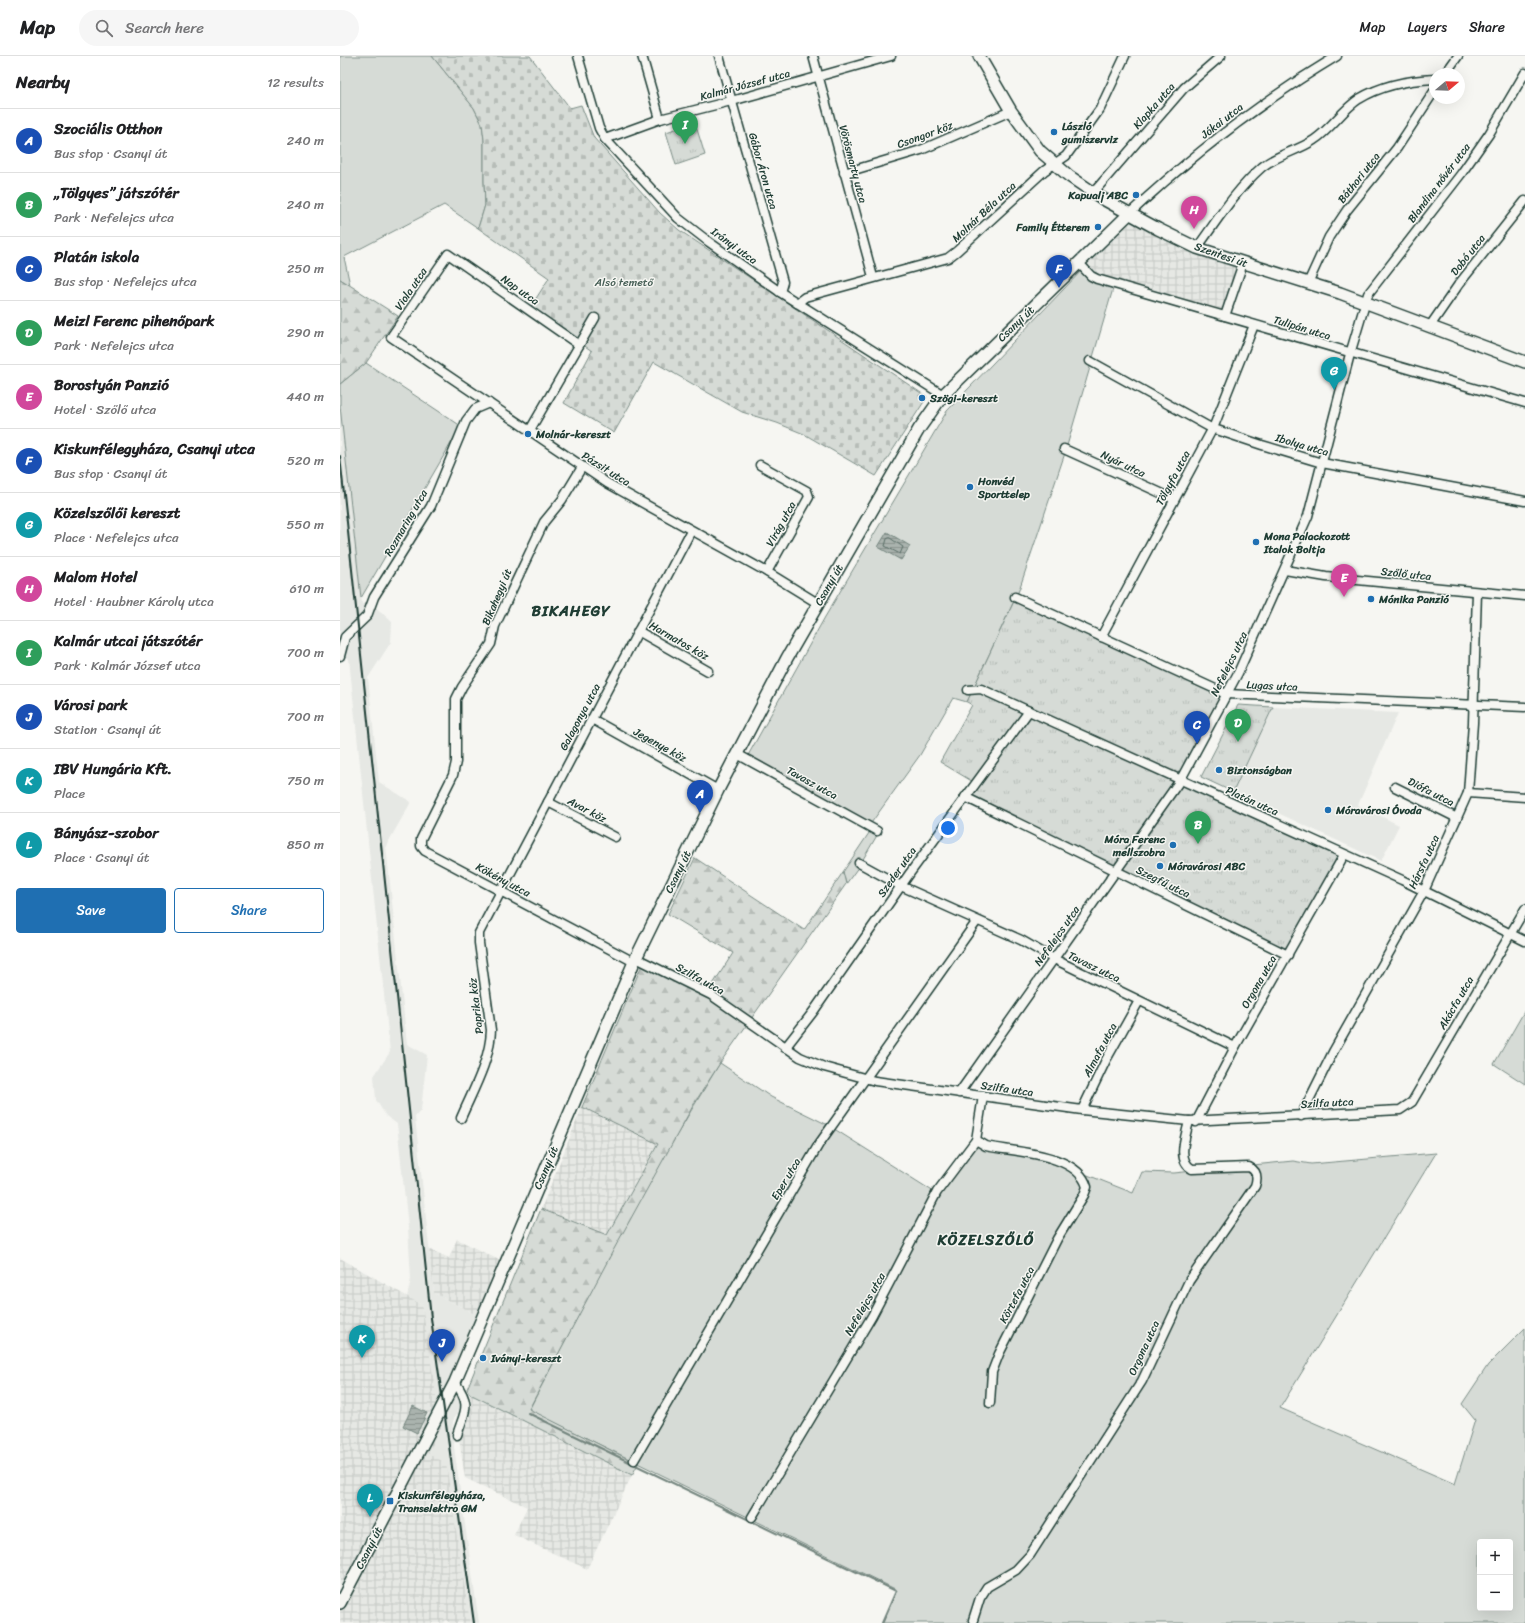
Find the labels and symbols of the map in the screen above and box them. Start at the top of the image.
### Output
street label: Kalmár József utca [698,64,793,106]
north arrow [1429,68,1465,104]
street label: Klapka utca [1128,78,1180,134]
street label: Jókai utca [1196,98,1248,144]
pin: I [672,111,698,144]
street label: Csongor köz [894,116,957,154]
place label: László gumiszerviz [1061,117,1119,149]
street label: Vörösmarty utca [833,123,873,205]
marker: László gumiszerviz [1049,127,1059,137]
street label: Gábor Áron utca [743,130,783,212]
street label: Blandina nővér utca [1403,139,1476,227]
street label: Báthori utca [1333,148,1385,208]
street label: Molnár Béla utca [947,177,1021,247]
place label: Kapualj ABC [1067,186,1128,205]
marker: Kapualj ABC [1131,190,1141,200]
pin: H [1181,196,1207,229]
place label: Family Étterem [1015,218,1091,237]
street label: Irányi utca [706,222,762,270]
marker: Family Étterem [1093,222,1103,232]
street label: Dobó utca [1446,230,1491,280]
street label: Szentesi út [1192,237,1250,273]
pin: F [1046,255,1072,288]
street label: Viola utca [390,263,433,314]
street label: Nap utca [497,270,544,311]
park label: Alsó temető [594,273,655,292]
street label: Csanyi út [993,301,1039,347]
street label: Tulipán utca [1271,310,1333,346]
pin: G [1321,357,1347,390]
place label: Szögi-kereszt [929,389,998,408]
marker: Szögi-kereszt [917,393,927,403]
place label: Molnár-kereszt [535,425,611,444]
street label: Ibolya utca [1272,428,1331,462]
marker: Molnár-kereszt [523,429,533,439]
street label: Nyár utca [1097,445,1149,483]
street label: Pázsit utca [578,446,635,492]
street label: Tölgyfa utca [1151,447,1196,509]
place label: Honvéd Sporttelep [977,472,1030,504]
marker: Honvéd Sporttelep [965,482,975,492]
street label: Rozmaring utca [379,486,433,560]
street label: Virág utca [761,497,802,550]
place label: Mona Palackozott Italok Boltja [1263,527,1351,559]
marker: Mona Palackozott Italok Boltja [1251,537,1261,547]
street label: Csanyi út [809,560,849,609]
street label: Szőlő utca [1380,562,1433,586]
pin: E [1331,564,1357,597]
street label: Bikahegyi út [476,565,518,628]
place label: Mónika Panzió [1378,590,1449,609]
marker: Mónika Panzió [1366,594,1376,604]
district label: BIKAHEGY [532,598,611,624]
street label: Harmatos köz [646,616,713,666]
street label: Nefelejcs utca [1205,628,1253,700]
street label: Lugas utca [1246,675,1299,697]
street label: Galagonya utca [554,680,606,754]
pin: D [1225,709,1251,742]
pin: C [1184,711,1210,744]
street label: Jegenye köz [629,722,691,768]
street label: Tavasz utca [783,761,842,805]
place label: Biztonságban [1227,761,1292,780]
marker: Biztonságban [1214,765,1224,775]
street label: Diófa utca [1404,772,1458,812]
pin: A [687,780,713,813]
street label: Platán utca [1222,781,1282,821]
street label: Avar köz [563,791,611,829]
place label: Móravárosi Óvoda [1335,801,1422,820]
marker: Móravárosi Óvoda [1323,805,1333,815]
pin: B [1185,811,1211,844]
your location [938,818,958,838]
place label: Móra Ferenc mellszobra [1104,830,1165,862]
street label: Hársfa utca [1403,831,1445,892]
marker: Móra Ferenc mellszobra [1168,840,1178,850]
street label: Szeder utca [872,842,922,901]
street label: Csanyi út [659,847,697,897]
place label: Móravárosi ABC [1167,857,1245,876]
street label: Kökény utca [472,858,534,903]
street label: Szegfű utca [1133,861,1194,904]
marker: Móravárosi ABC [1155,861,1165,871]
street label: Nefelejcs utca [1029,901,1085,970]
street label: Tavasz utca [1065,946,1124,988]
street label: Orgona utca [1236,951,1282,1012]
street label: Szilfa utca [672,958,728,1000]
street label: Akácfa utca [1433,972,1479,1034]
street label: Paprika köz [463,976,489,1035]
street label: Almafa utca [1077,1019,1123,1081]
street label: Szilfa utca [979,1076,1035,1102]
street label: Szilfa utca [1300,1092,1355,1114]
street label: Csanyi út [528,1143,564,1193]
street label: Eper utca [766,1154,806,1204]
district label: KÖZELSZŐLŐ [937,1227,1034,1253]
street label: Körtefa utca [994,1263,1040,1327]
street label: Nefelejcs utca [839,1268,891,1339]
street label: Orgona utca [1123,1317,1165,1379]
pin: K [349,1325,375,1358]
pin: J [429,1329,455,1362]
place label: Iványi-kereszt [490,1349,562,1368]
marker: Iványi-kereszt [478,1353,488,1363]
pin: L [357,1484,383,1517]
place label: Kiskunfélegyháza, Transelektro GM [397,1486,486,1518]
marker: Kiskunfélegyháza, Transelektro GM [385,1496,395,1506]
street label: Csanyi út [350,1523,388,1573]

